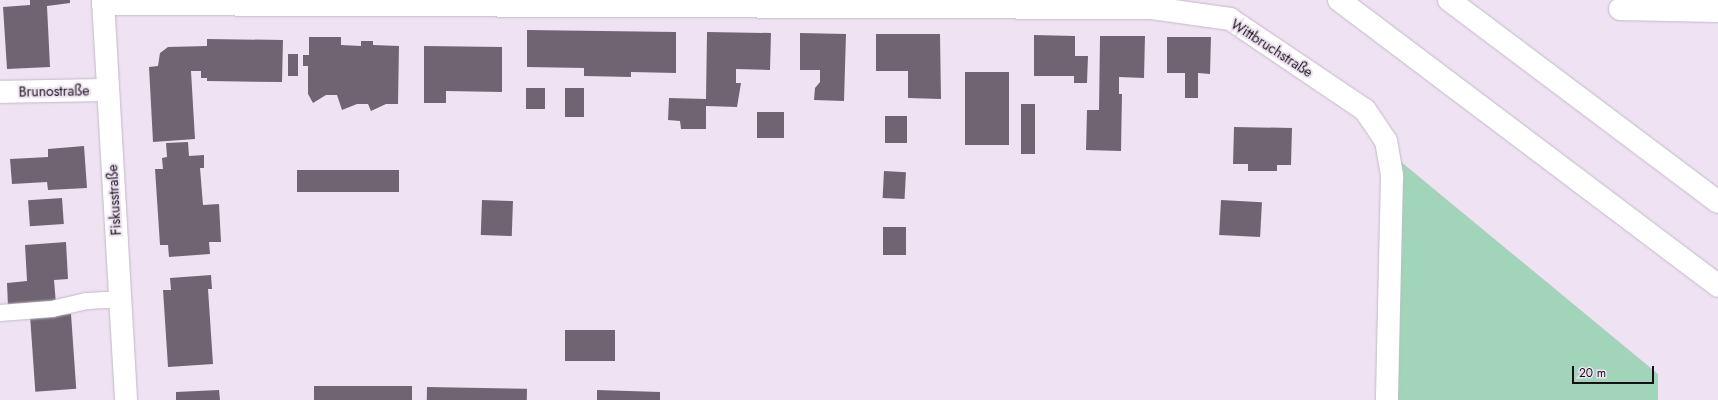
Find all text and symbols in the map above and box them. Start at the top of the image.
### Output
street label: Wittbruchstraße [1228,15,1316,81]
street label: Brunostraße [19,82,89,100]
street label: Fiskusstraße [104,164,124,236]
scale bar [1574,358,1656,384]
text: 20 m [1579,364,1606,382]

